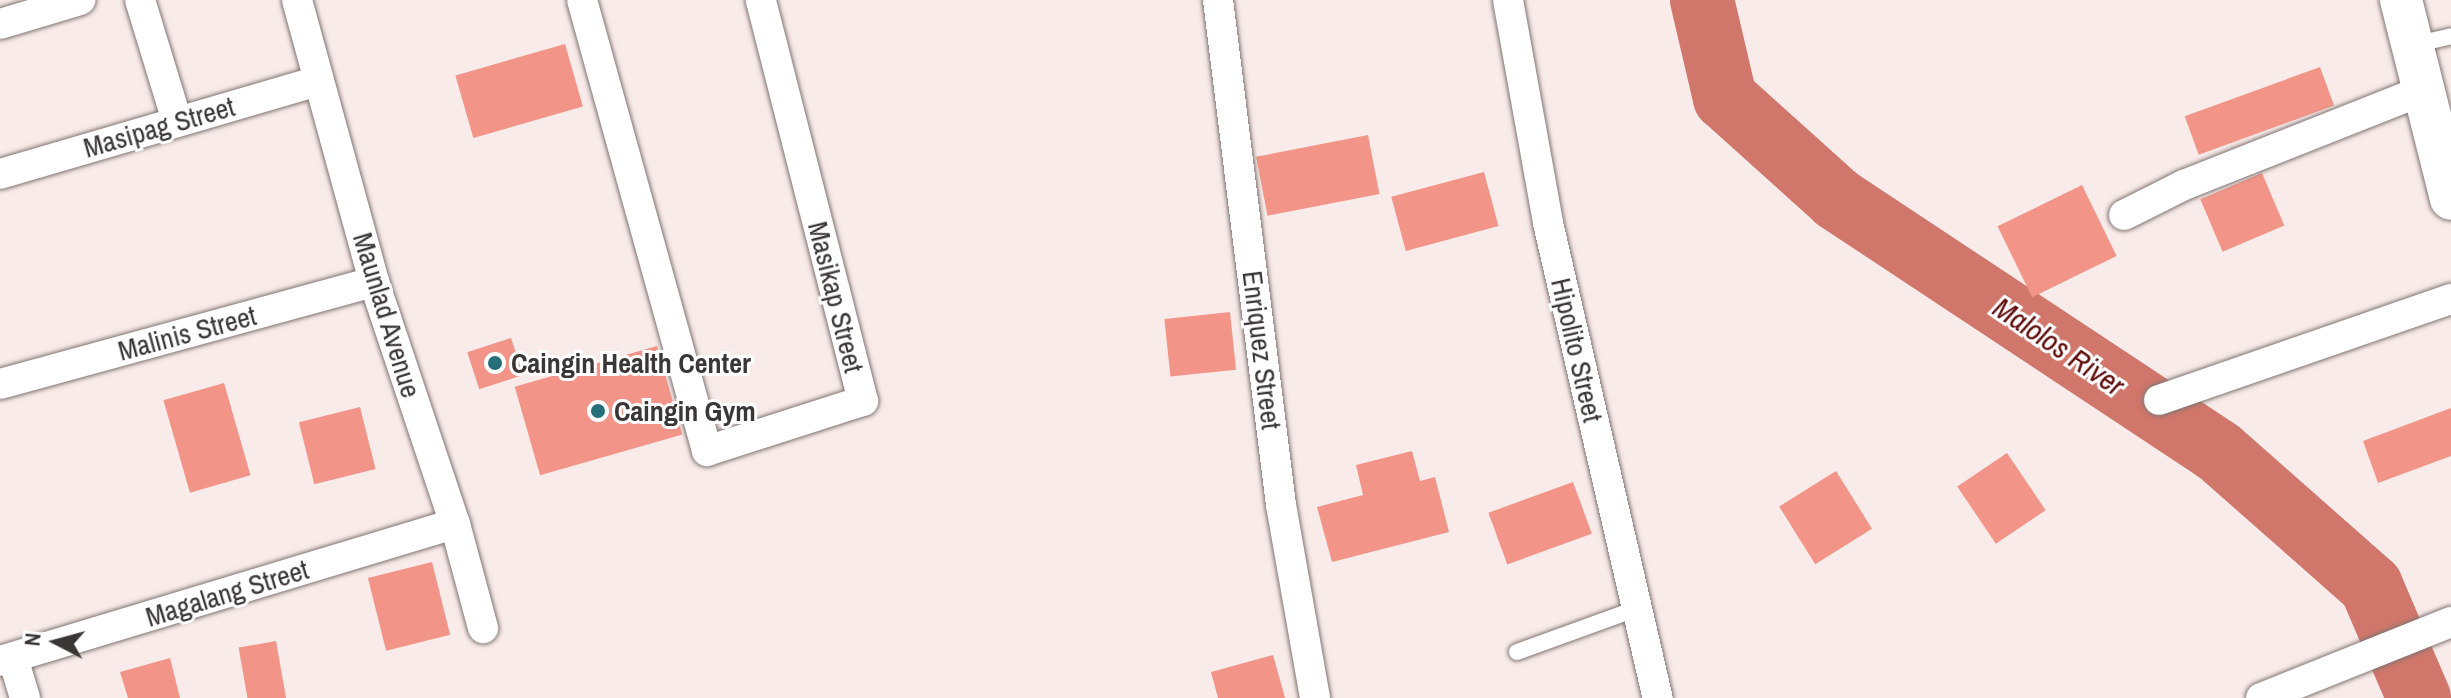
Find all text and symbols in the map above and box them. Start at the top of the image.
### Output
street label: Masipag Street [80,89,238,165]
street label: Masikap Street [801,218,871,376]
street label: Maunlad Avenue [346,228,428,402]
street label: Enriquez Street [1236,269,1288,431]
street label: Hipolito Street [1544,275,1610,425]
water label: Malolos River [1987,289,2131,403]
street label: Malinis Street [114,298,260,368]
place label: Caingin Health Center [511,346,751,380]
marker: Caingin Health Center [486,354,504,372]
place label: Caingin Gym [614,394,756,428]
marker: Caingin Gym [589,402,607,420]
street label: Magalang Street [142,552,312,634]
north arrow [16,602,96,682]
text: N [17,631,48,648]

